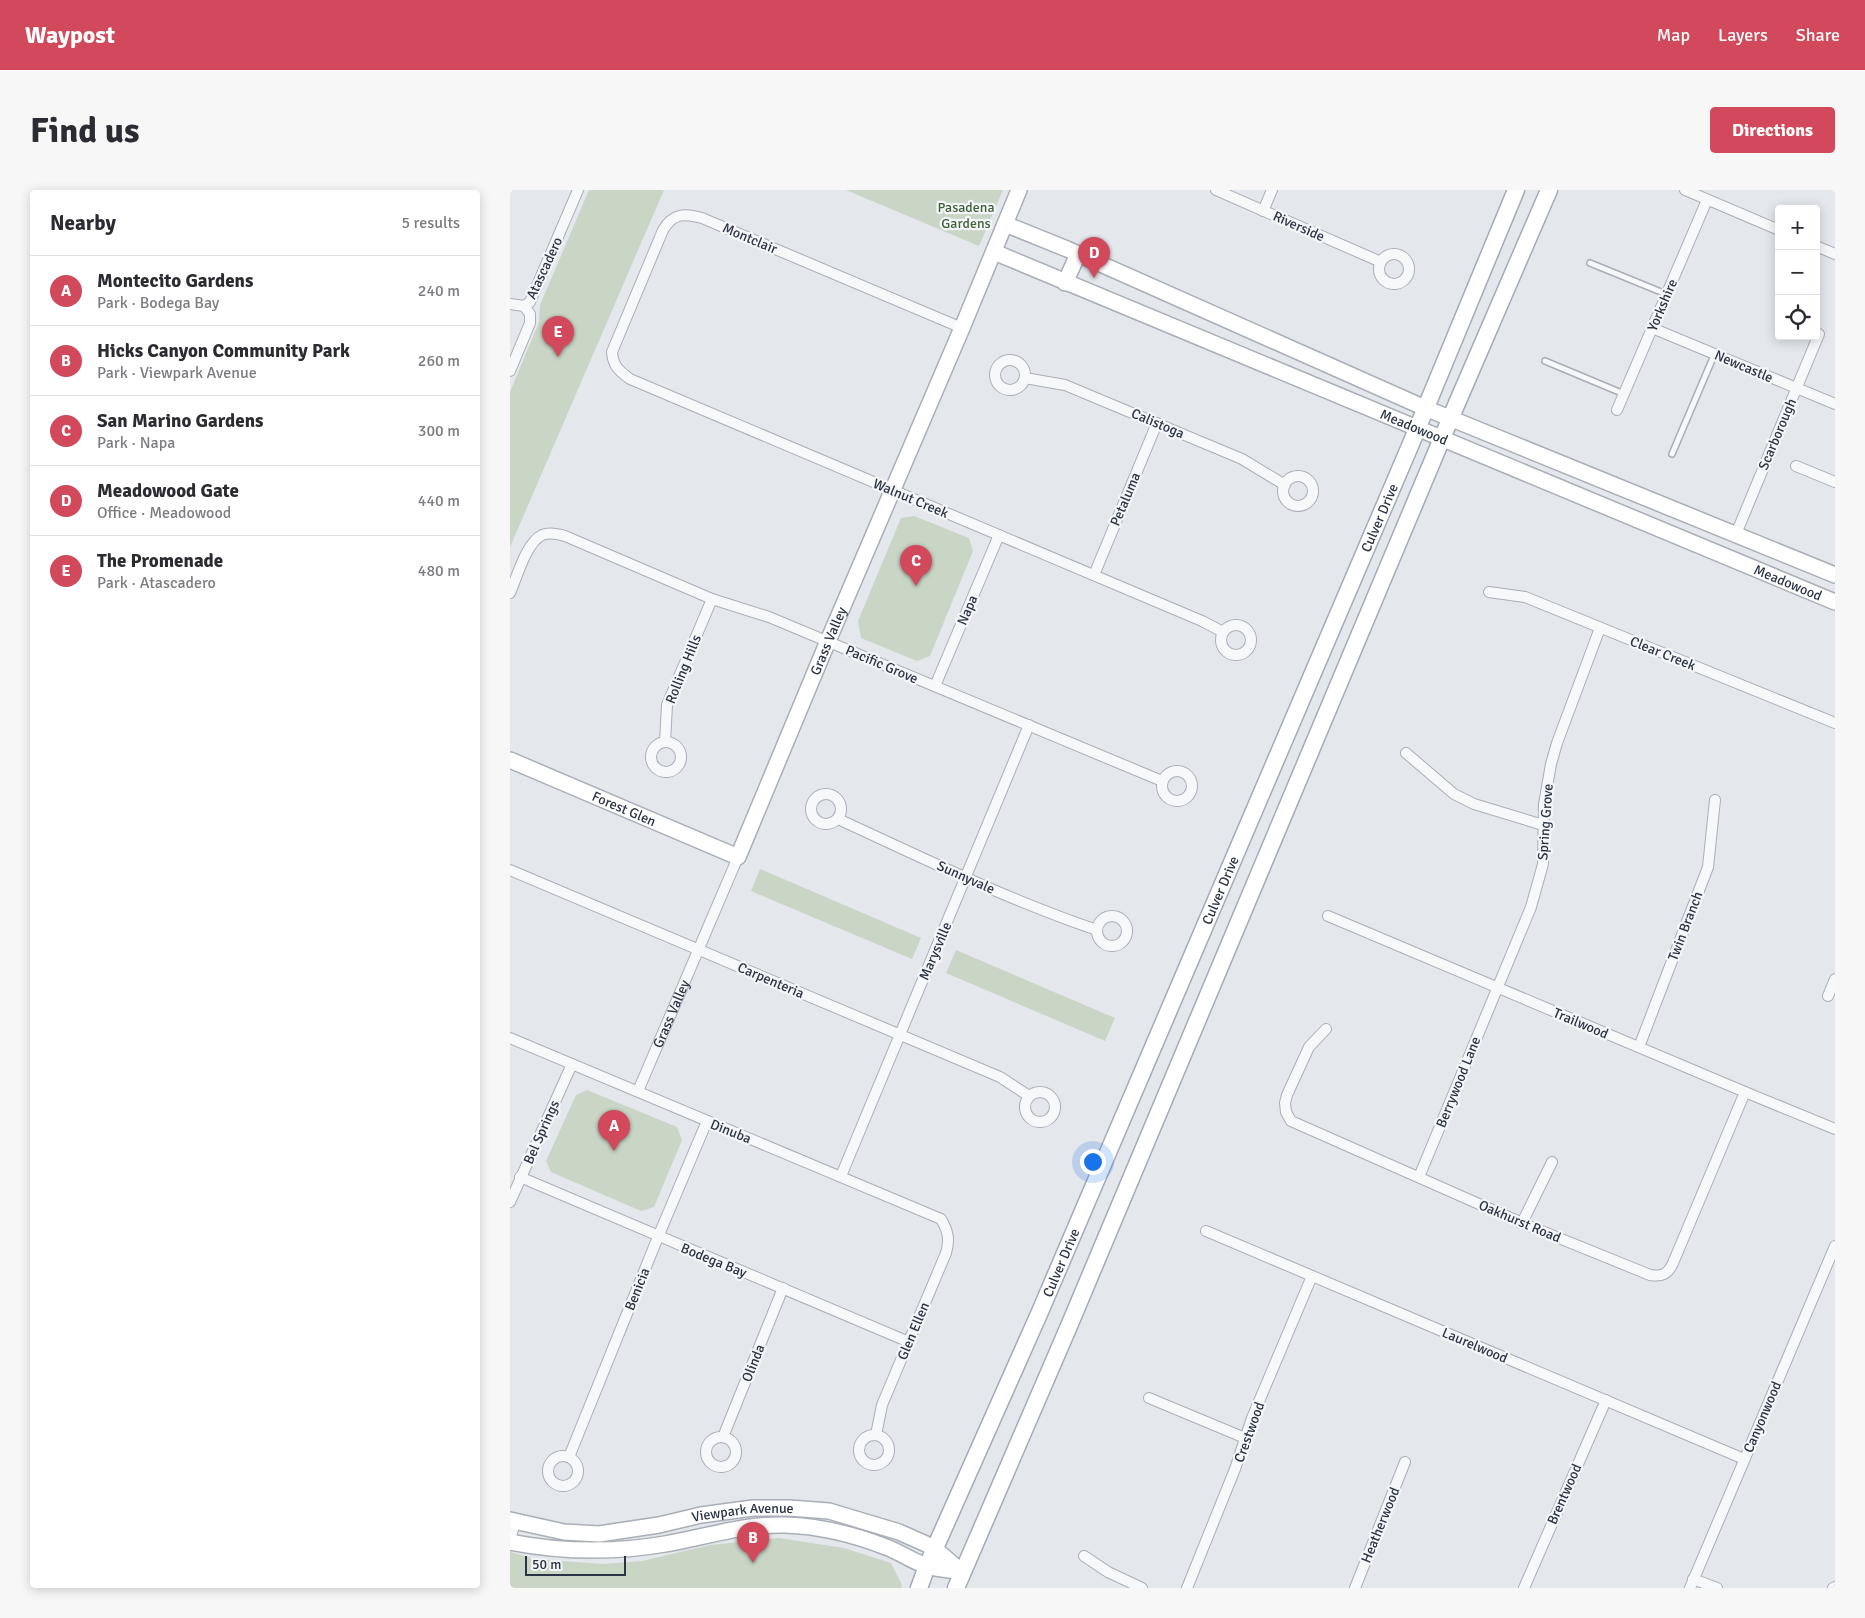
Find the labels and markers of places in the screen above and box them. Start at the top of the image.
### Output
pin: D [1078,237,1110,278]
pin: E [542,316,574,357]
pin: C [900,545,932,586]
pin: A [598,1110,630,1151]
pin: B [737,1522,769,1563]

